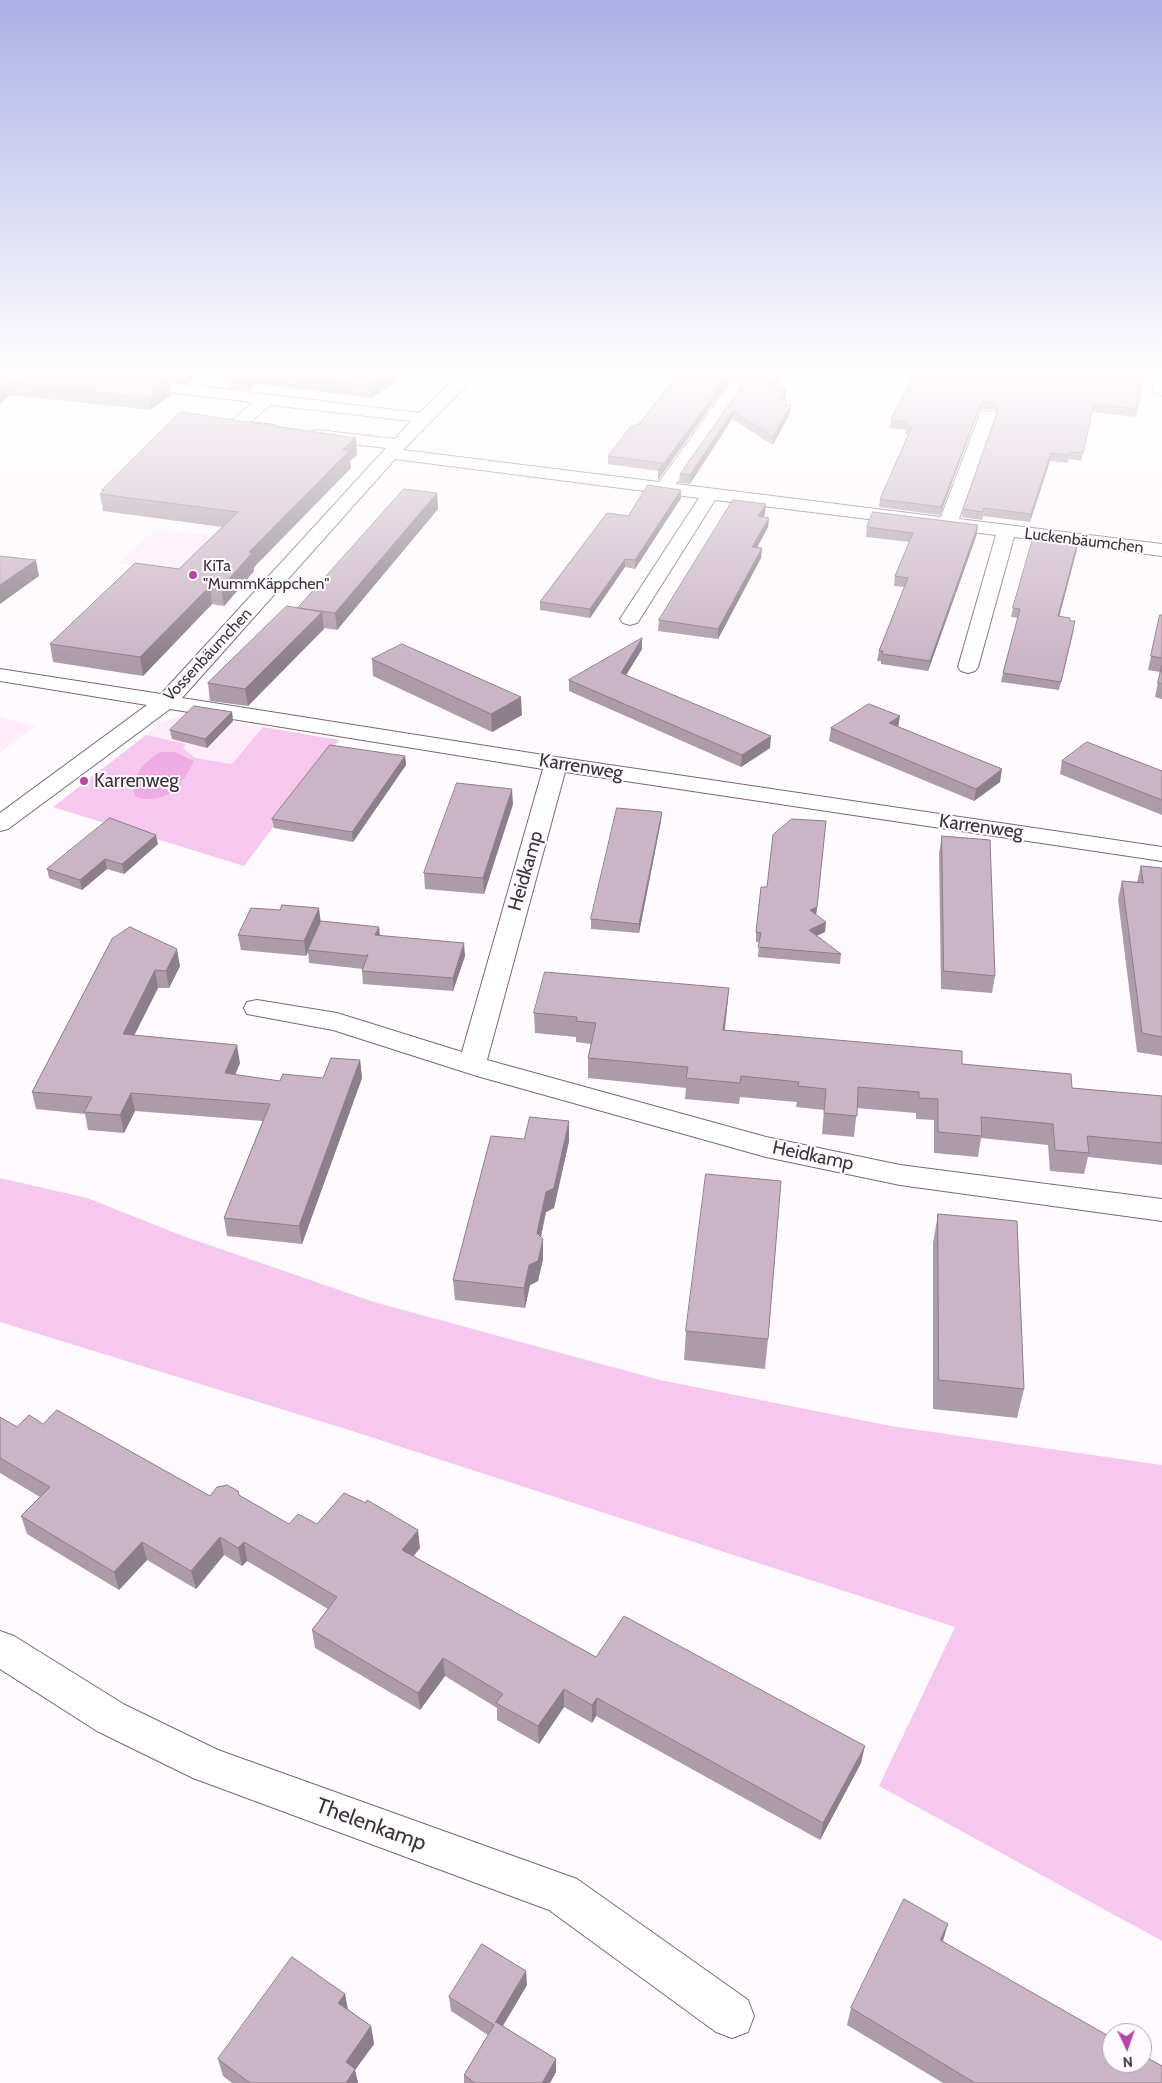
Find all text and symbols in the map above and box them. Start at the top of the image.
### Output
street label: Luckenbäumchen [1023,524,1145,558]
place label: KiTa "MummKäppchen" [203,556,329,594]
marker: KiTa "MummKäppchen" [187,569,199,581]
street label: Vossenbäumchen [160,605,256,705]
street label: Karrenweg [537,749,625,785]
place label: Karrenweg [94,770,179,792]
marker: Karrenweg [78,775,90,787]
street label: Karrenweg [937,810,1025,844]
street label: Heidkamp [504,828,548,914]
street label: Heidkamp [770,1136,856,1176]
street label: Thelenkamp [312,1793,430,1857]
north arrow [1102,2023,1152,2073]
text: N [1122,2053,1133,2071]

